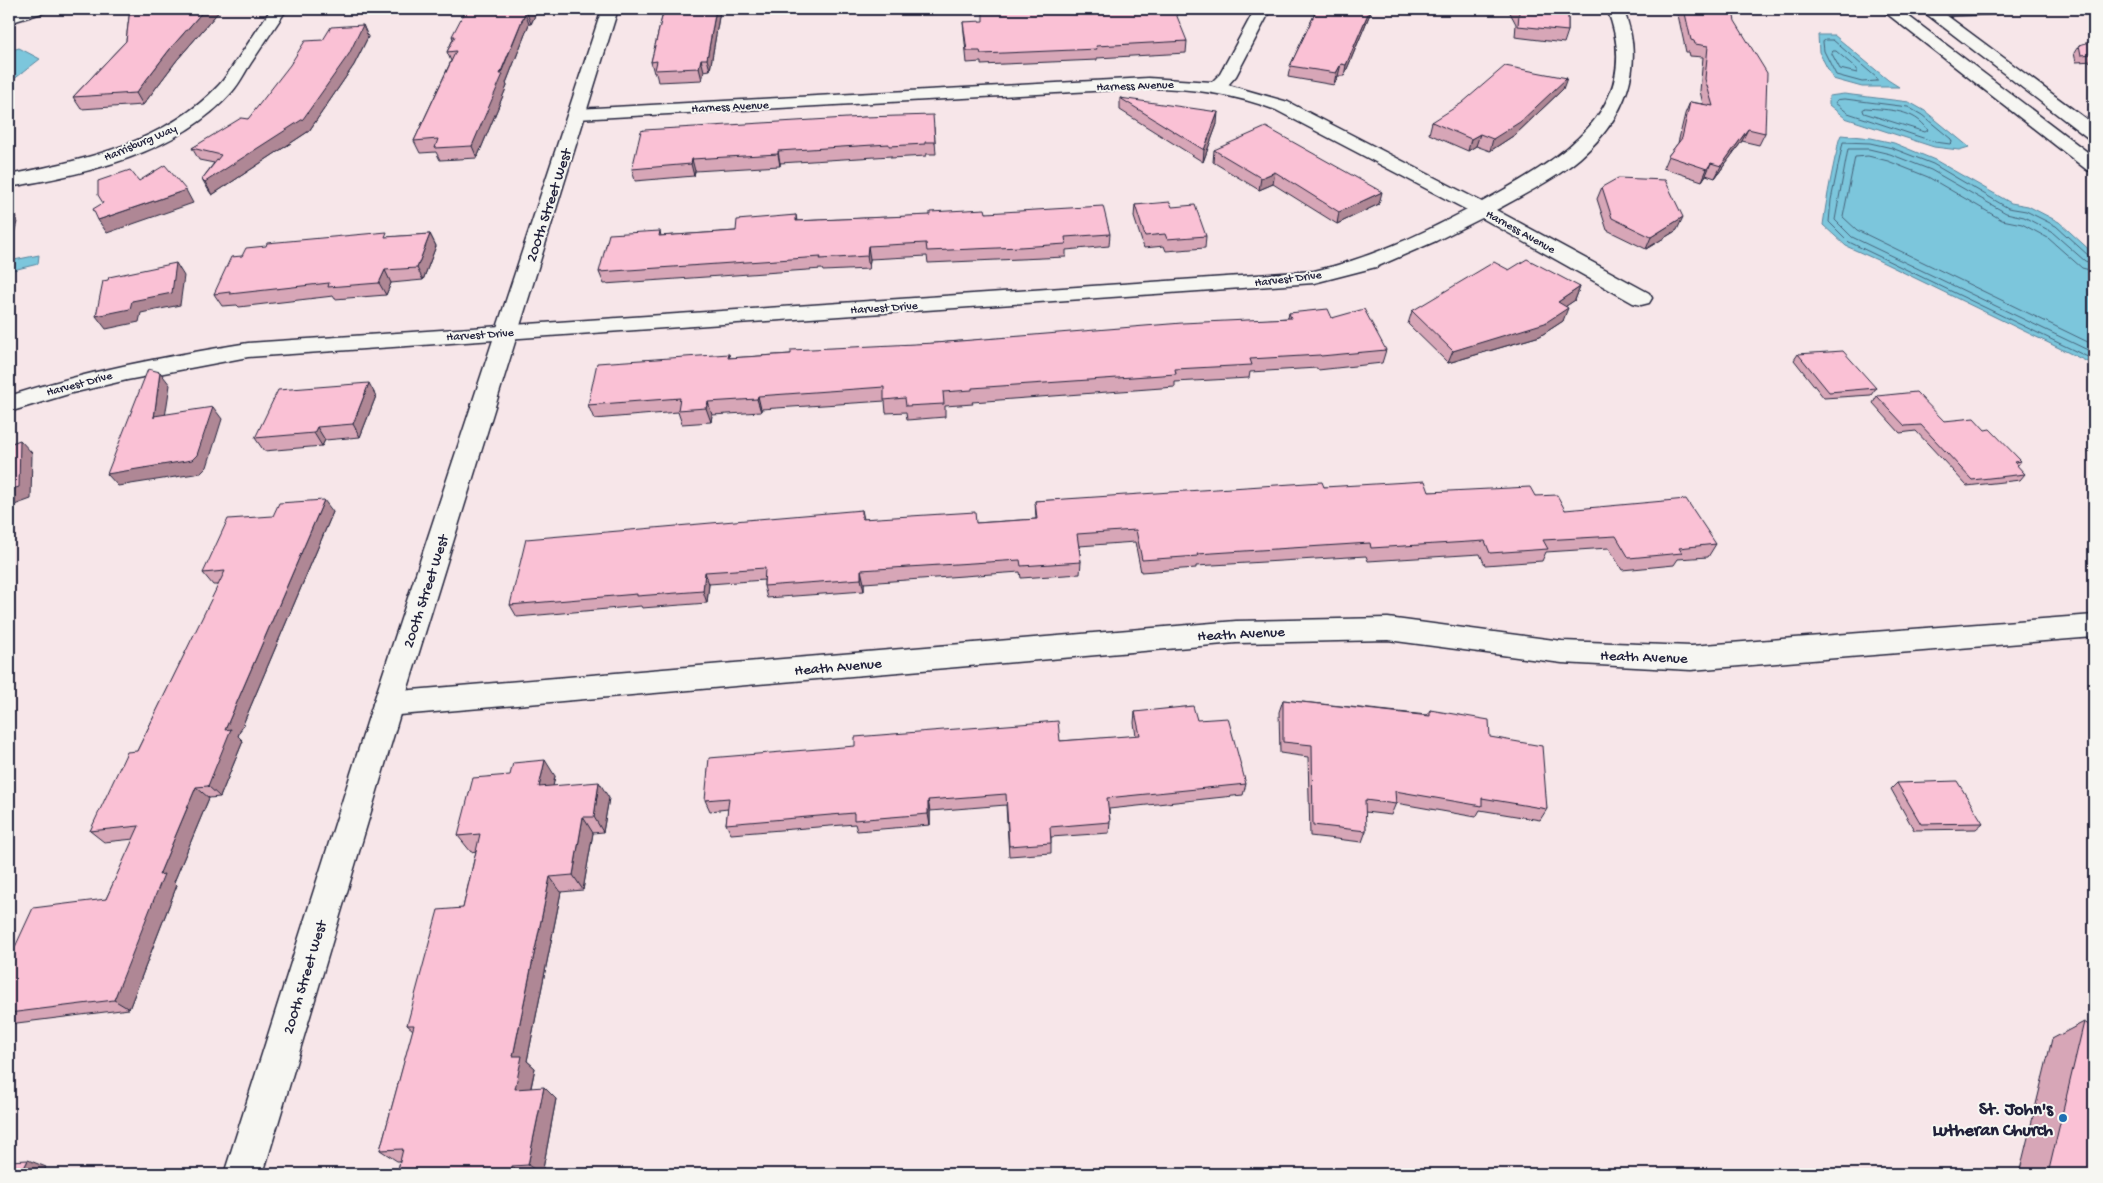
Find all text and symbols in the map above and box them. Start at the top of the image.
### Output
street label: Harness Avenue [1096,79,1175,95]
street label: Harness Avenue [691,99,770,117]
street label: Harrisburg Way [102,122,179,165]
street label: 200th Street West [523,145,577,264]
street label: Harness Avenue [1483,208,1558,258]
street label: Harvest Drive [1254,269,1323,291]
street label: Harvest Drive [850,300,919,318]
street label: Harvest Drive [446,327,515,345]
street label: Harvest Drive [45,369,115,400]
street label: 200th Street West [400,531,454,650]
street label: Heath Avenue [1197,624,1286,646]
street label: Heath Avenue [1600,647,1688,669]
street label: Heath Avenue [794,655,883,681]
street label: 200th Street West [280,917,332,1037]
place label: St. John's Lutheran Church [1932,1100,2054,1142]
marker: St. John's Lutheran Church [2057,1112,2069,1124]

